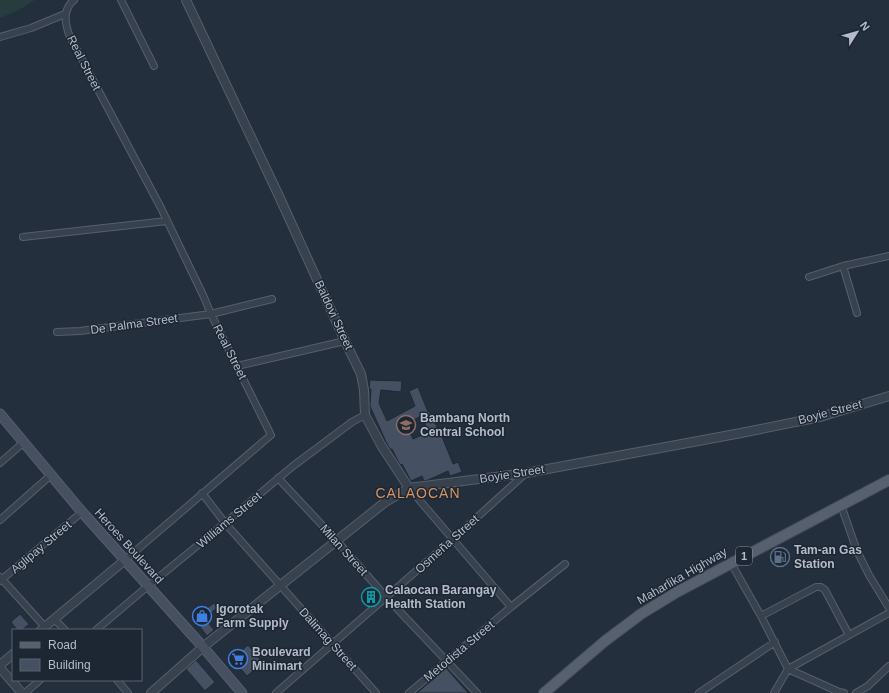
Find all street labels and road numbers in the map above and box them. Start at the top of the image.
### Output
street label: Real Street [64,33,104,94]
street label: Baldovi Street [312,278,356,352]
street label: De Palma Street [89,311,179,337]
street label: Real Street [210,322,250,383]
street label: Boyie Street [797,397,864,427]
street label: Boyie Street [479,462,546,486]
street label: Williams Street [194,488,265,551]
street label: Heroes Boulevard [92,506,166,586]
street label: Osmeña Street [412,511,482,576]
street label: Aglipay Street [8,517,75,576]
street label: Milan Street [317,522,371,579]
street label: Maharlika Highway [635,545,729,607]
road number: 1 [736,547,752,565]
street label: Dalimag Street [296,605,360,674]
street label: Metodista Street [421,617,497,684]

